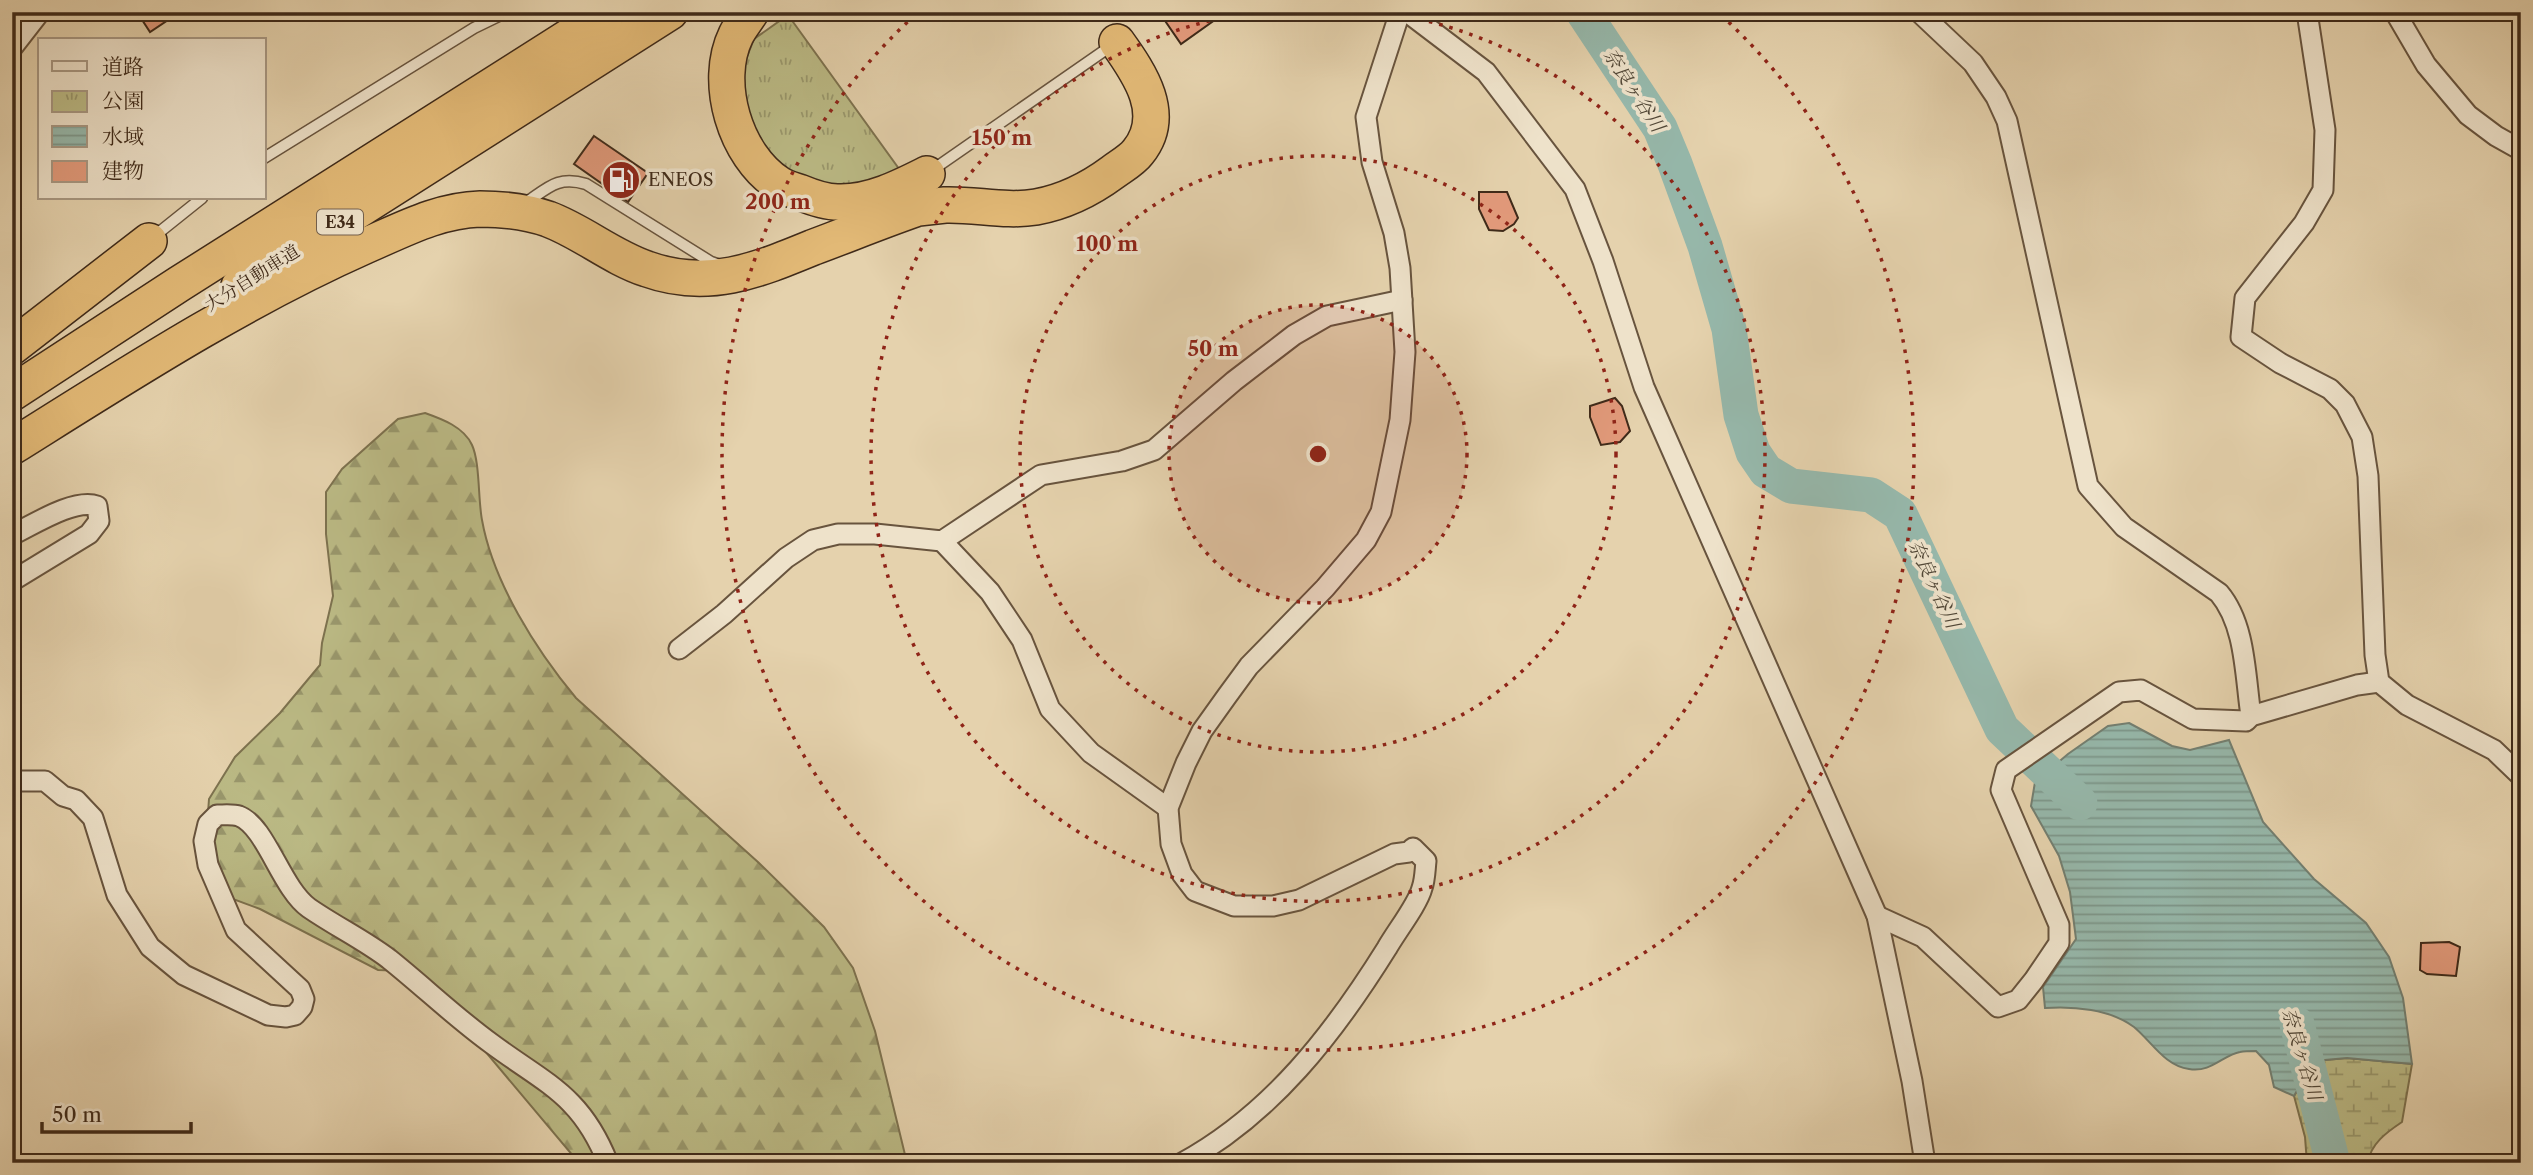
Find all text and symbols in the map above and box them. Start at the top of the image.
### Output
legend [38,38,266,200]
water label: 奈良ヶ谷川 [1598,44,1671,138]
text: 道路 [102,54,144,79]
text: 公園 [102,88,144,113]
text: 水域 [102,124,144,149]
text: 150 m [972,125,1032,150]
text: 建物 [102,158,144,183]
fuel station icon: ENEOS [600,159,642,201]
place label: ENEOS [648,169,713,191]
text: 200 m [745,189,811,214]
road number: E34 [317,210,363,234]
text: 100 m [1076,231,1138,256]
street label: 大分自動車道 [200,240,304,316]
text: 50 m [1187,336,1239,361]
centre of rings [1306,442,1330,466]
water label: 奈良ヶ谷川 [1903,536,1965,634]
water label: 奈良ヶ谷川 [2277,1005,2327,1105]
scale bar [42,1091,191,1135]
text: 50 m [52,1102,102,1127]

